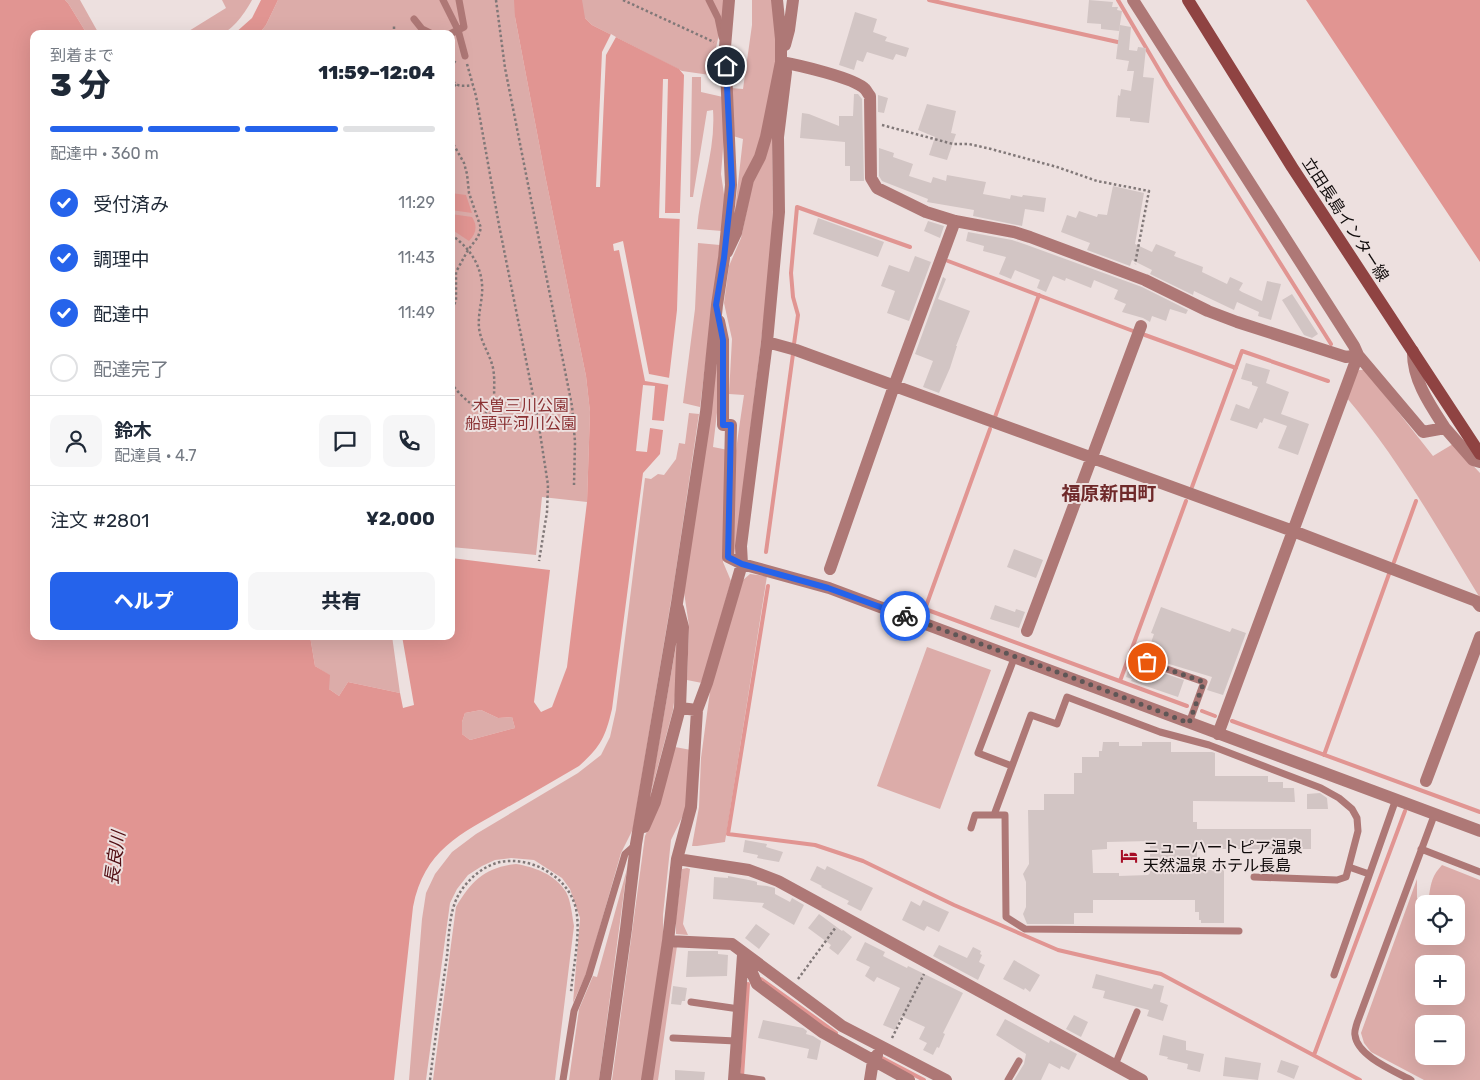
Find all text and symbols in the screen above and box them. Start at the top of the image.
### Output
pin [705,45,747,87]
text: 到着まで [50,46,114,65]
icon: home [712,52,740,80]
text: 11:59–12:04 [318,61,435,84]
text: 3 分 [50,66,110,104]
text: 配達中 · 360 m [50,144,159,163]
street label: 立田長島インター線 [1298,154,1393,285]
icon: check [50,189,78,217]
text: 受付済み [93,193,169,216]
text: 11:29 [398,193,435,212]
icon: check [50,244,78,272]
text: 調理中 [93,248,150,271]
text: 11:43 [398,248,435,267]
icon: check [50,299,78,327]
text: 配達中 [93,303,150,326]
text: 11:49 [398,303,435,322]
text: 配達完了 [93,358,169,381]
park label: 木曽三川公園 船頭平河川公園 [465,396,577,433]
button: person [50,415,102,467]
button: chat [319,415,371,467]
button: phone [383,415,435,467]
text: 鈴木 [114,419,152,442]
text: 配達員 · 4.7 [114,446,197,465]
district label: 福原新田町 [1061,482,1157,505]
text: ¥2,000 [366,507,435,530]
text: 注文 #2801 [50,509,149,532]
button: ヘルプ [50,572,238,630]
button: 共有 [248,572,435,630]
courier [880,591,930,641]
icon: bike [891,602,919,630]
pin [1126,641,1168,683]
icon: bag [1133,648,1161,676]
water label: 長良川 [100,828,130,886]
place label: ニューハートピア温泉 天然温泉 ホテル長島 [1143,838,1303,875]
hotel icon: ニューハートピア温泉 天然温泉 ホテル長島 [1119,846,1139,866]
map controls [1415,895,1465,1065]
button: locate [1415,895,1465,945]
button: + [1415,955,1465,1005]
button: − [1415,1015,1465,1065]

